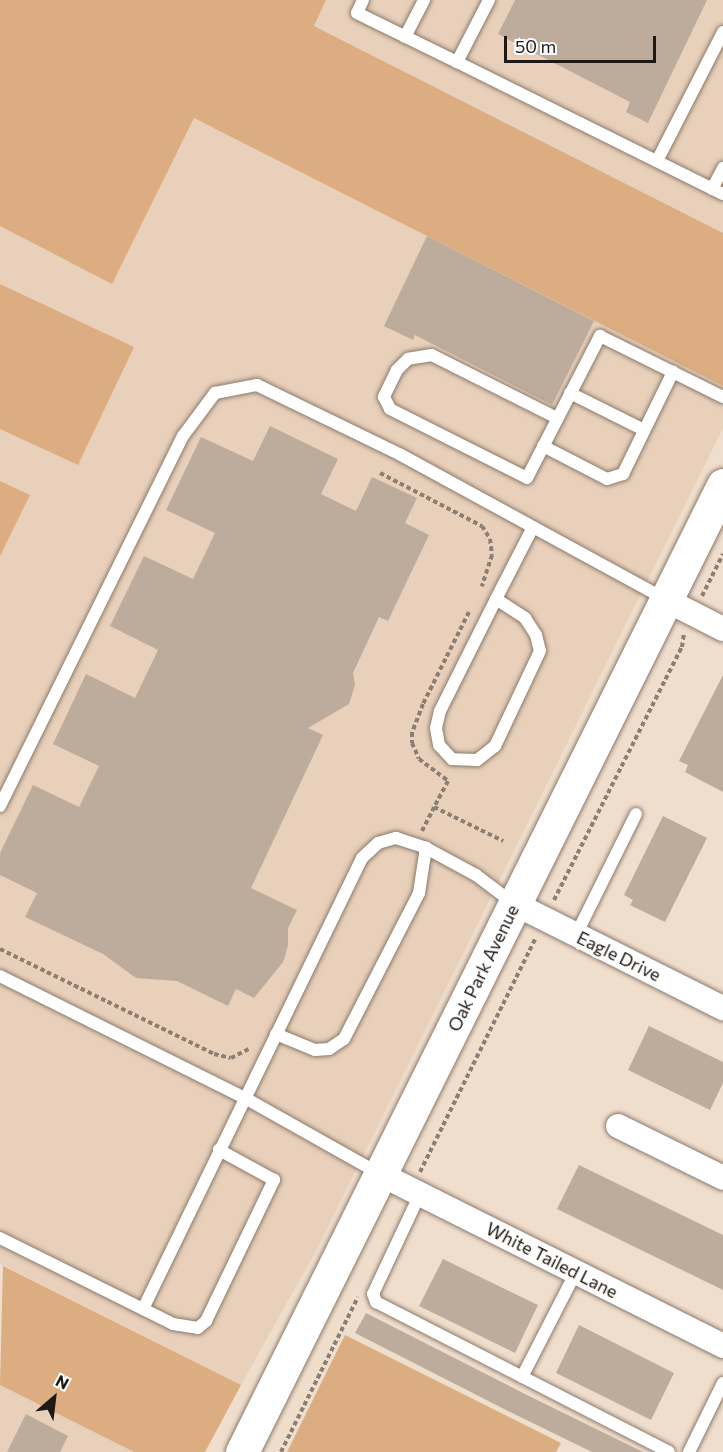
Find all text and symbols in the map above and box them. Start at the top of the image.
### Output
scale bar [507,24,658,62]
text: 50 m [515,35,556,57]
street label: Oak Park Avenue [443,901,523,1035]
street label: Eagle Drive [573,926,665,986]
street label: White Tailed Lane [483,1217,621,1303]
north arrow [24,1368,84,1428]
text: N [53,1370,72,1393]

